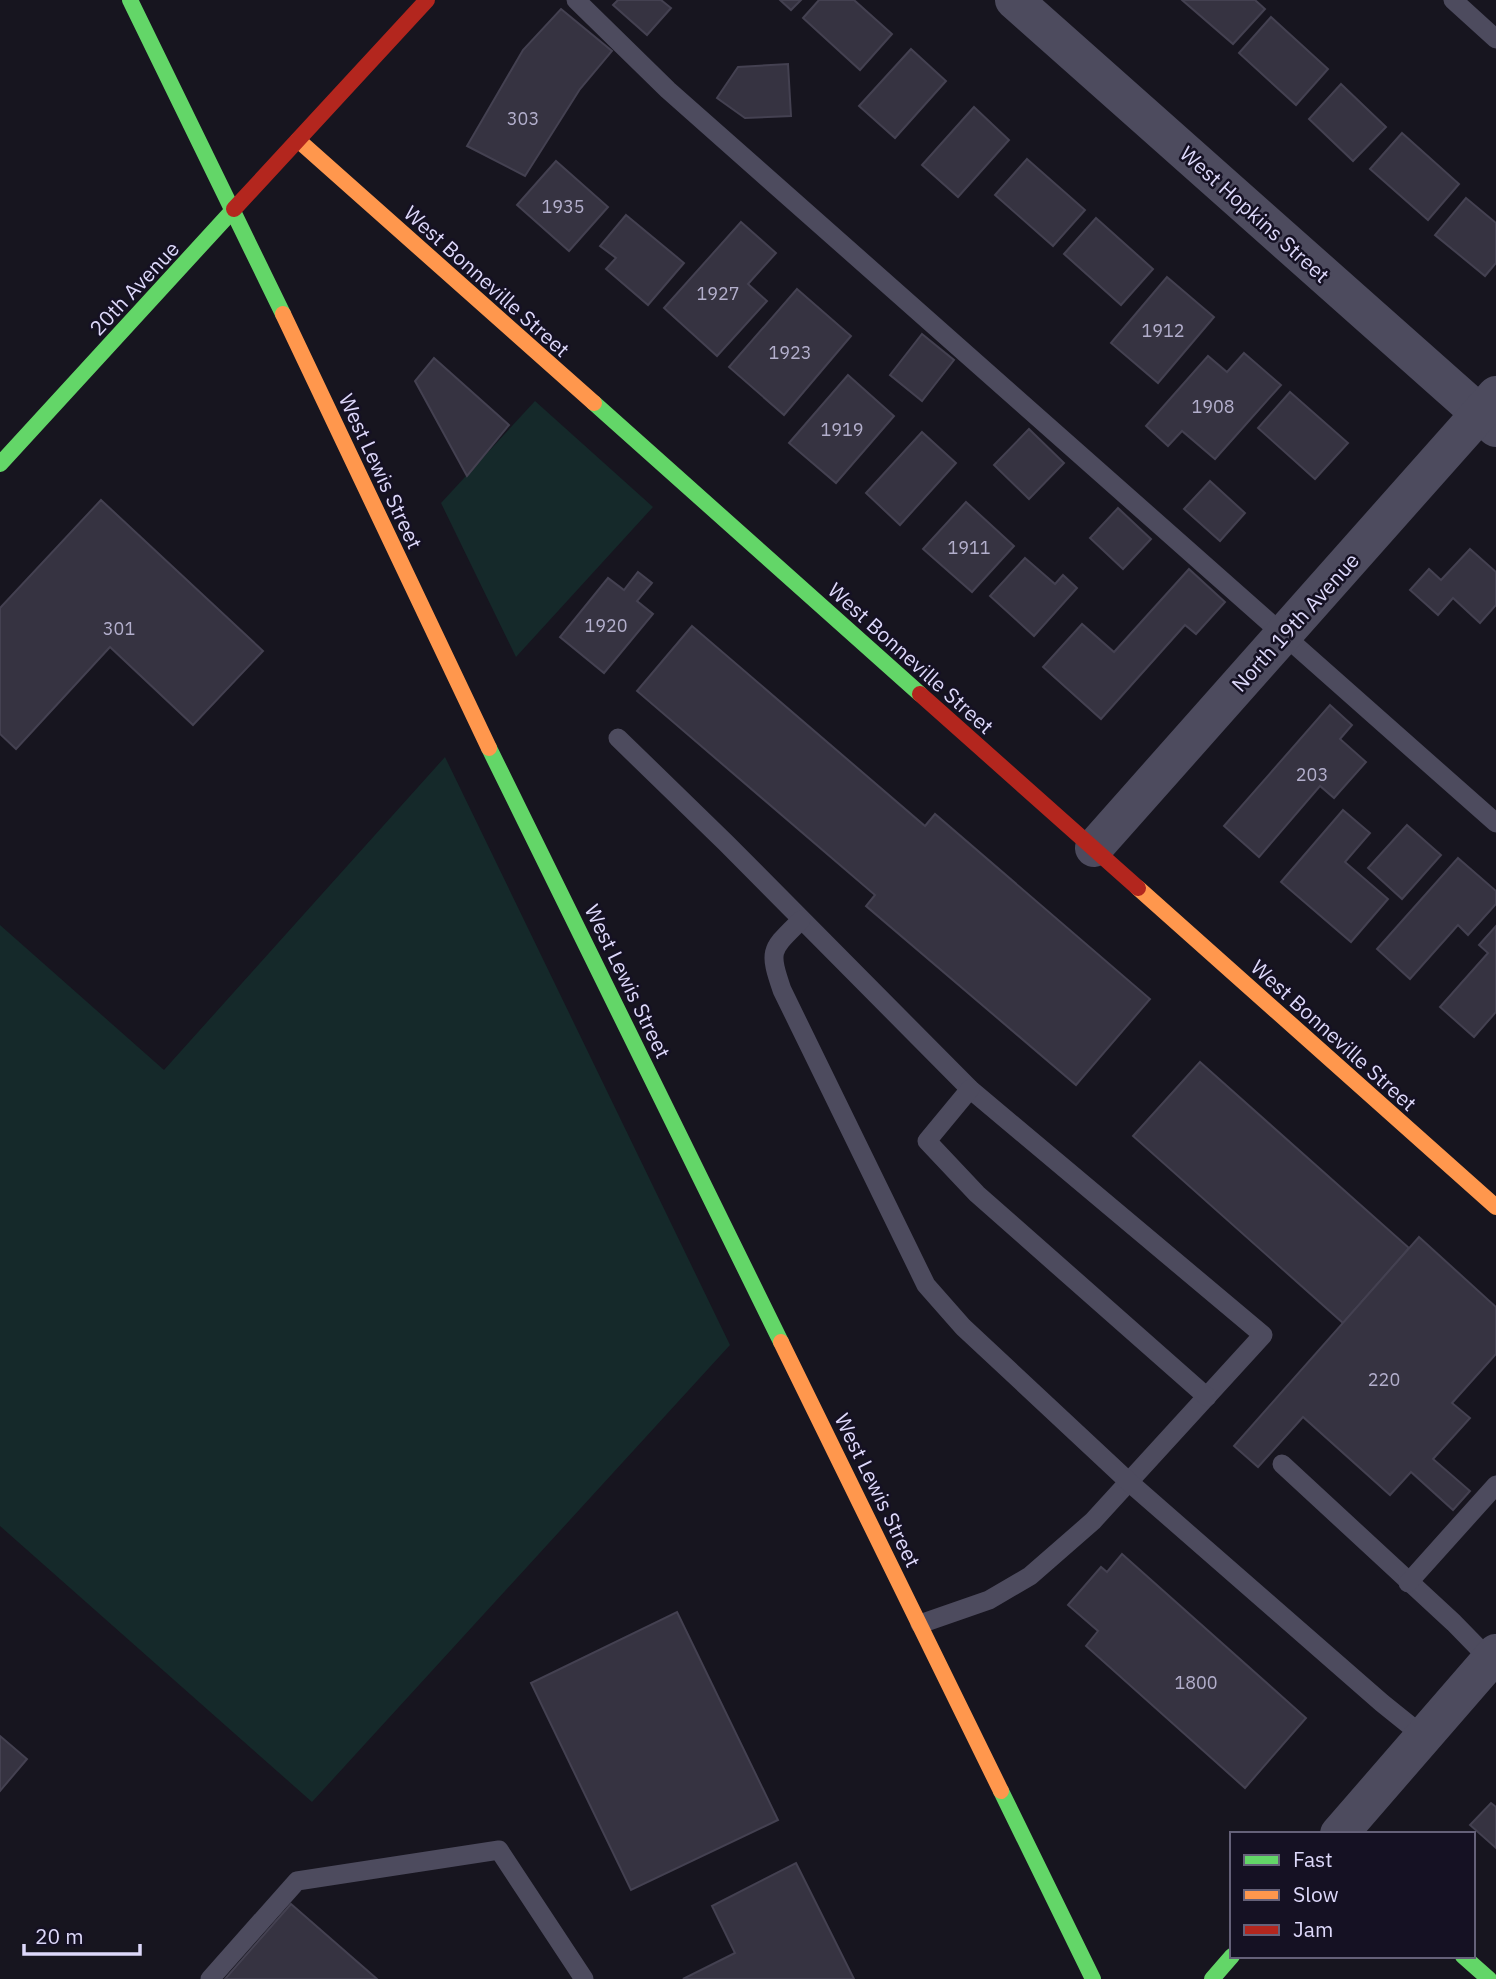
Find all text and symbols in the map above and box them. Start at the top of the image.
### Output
house number: 303 [507,107,539,130]
street label: West Hopkins Street [1174,139,1336,289]
house number: 1935 [541,195,585,218]
street label: West Bonneville Street [398,199,576,363]
street label: 20th Avenue [83,235,185,341]
house number: 1927 [696,282,740,305]
house number: 1912 [1141,319,1185,342]
house number: 1923 [768,341,812,364]
street label: West Lewis Street [333,389,429,553]
house number: 1908 [1191,395,1235,418]
house number: 1919 [820,418,864,441]
house number: 1911 [947,536,991,559]
street label: North 19th Avenue [1225,546,1365,698]
street label: West Bonneville Street [822,576,1000,740]
house number: 1920 [584,614,628,637]
house number: 301 [103,617,135,640]
house number: 203 [1296,763,1328,786]
street label: West Lewis Street [579,899,677,1063]
street label: West Bonneville Street [1245,953,1423,1117]
house number: 220 [1368,1368,1400,1391]
street label: West Lewis Street [829,1408,927,1572]
house number: 1800 [1174,1671,1218,1694]
legend [1230,1832,1475,1958]
text: Fast [1293,1845,1333,1873]
text: Slow [1293,1880,1339,1908]
scale bar [24,1912,140,1956]
text: Jam [1293,1915,1333,1943]
text: 20 m [35,1922,84,1950]

